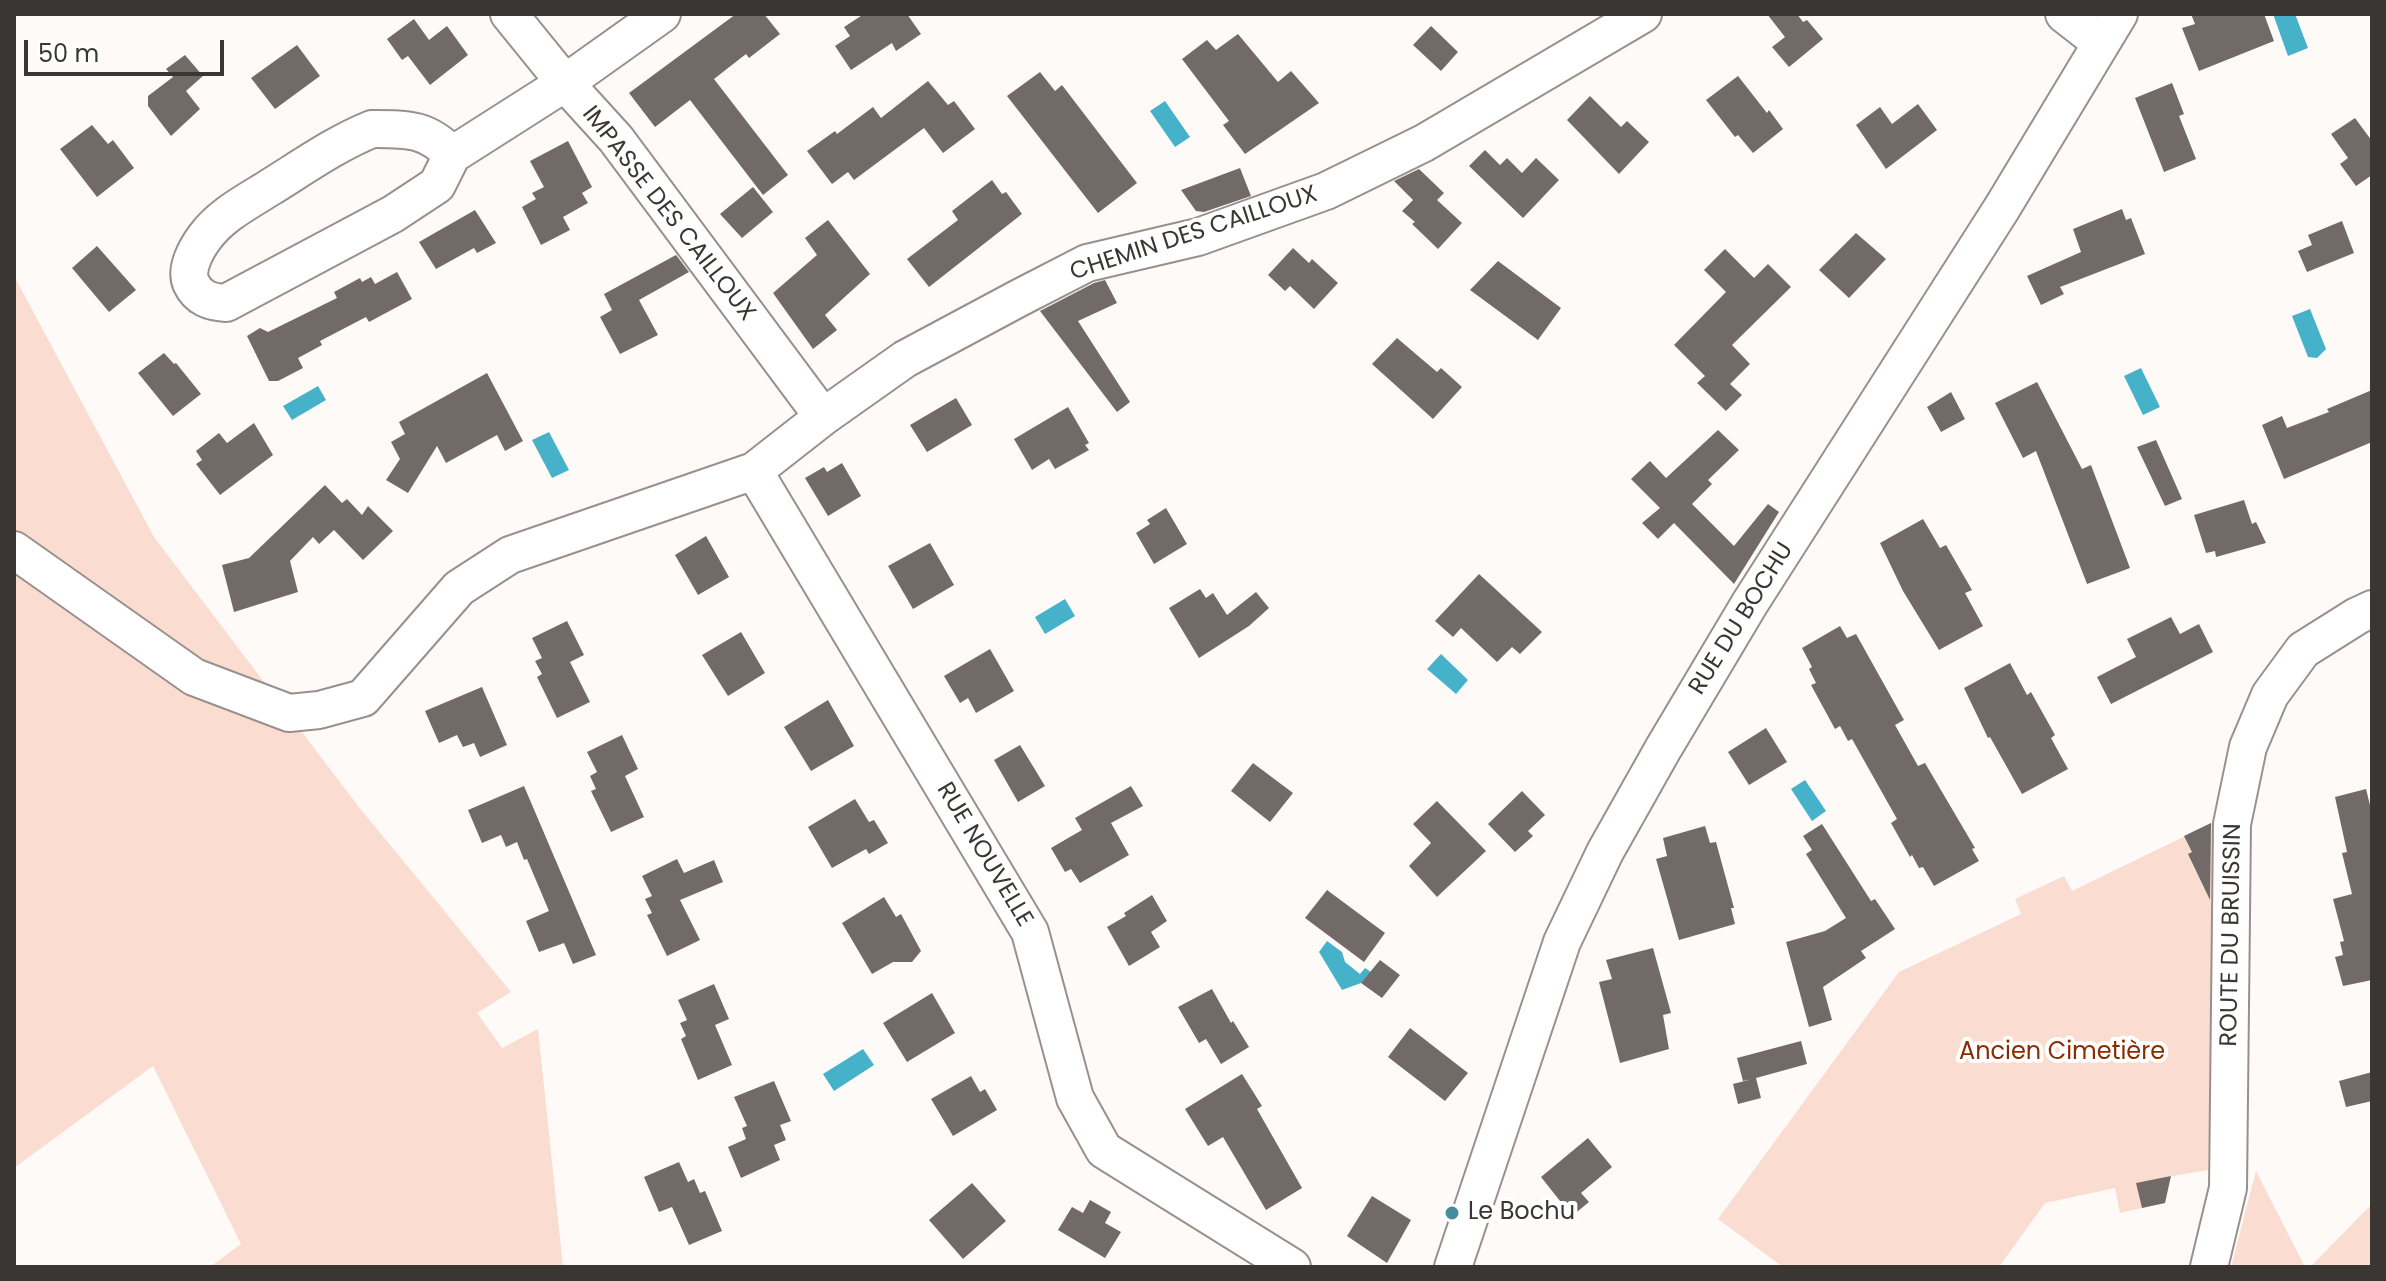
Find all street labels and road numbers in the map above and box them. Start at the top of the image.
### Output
street label: IMPASSE DES CAILLOUX [575,101,761,327]
street label: CHEMIN DES CAILLOUX [1067,180,1321,288]
street label: RUE DU BOCHU [1684,538,1800,700]
street label: RUE NOUVELLE [930,778,1038,932]
street label: ROUTE DU BRUISSIN [2216,823,2248,1047]

